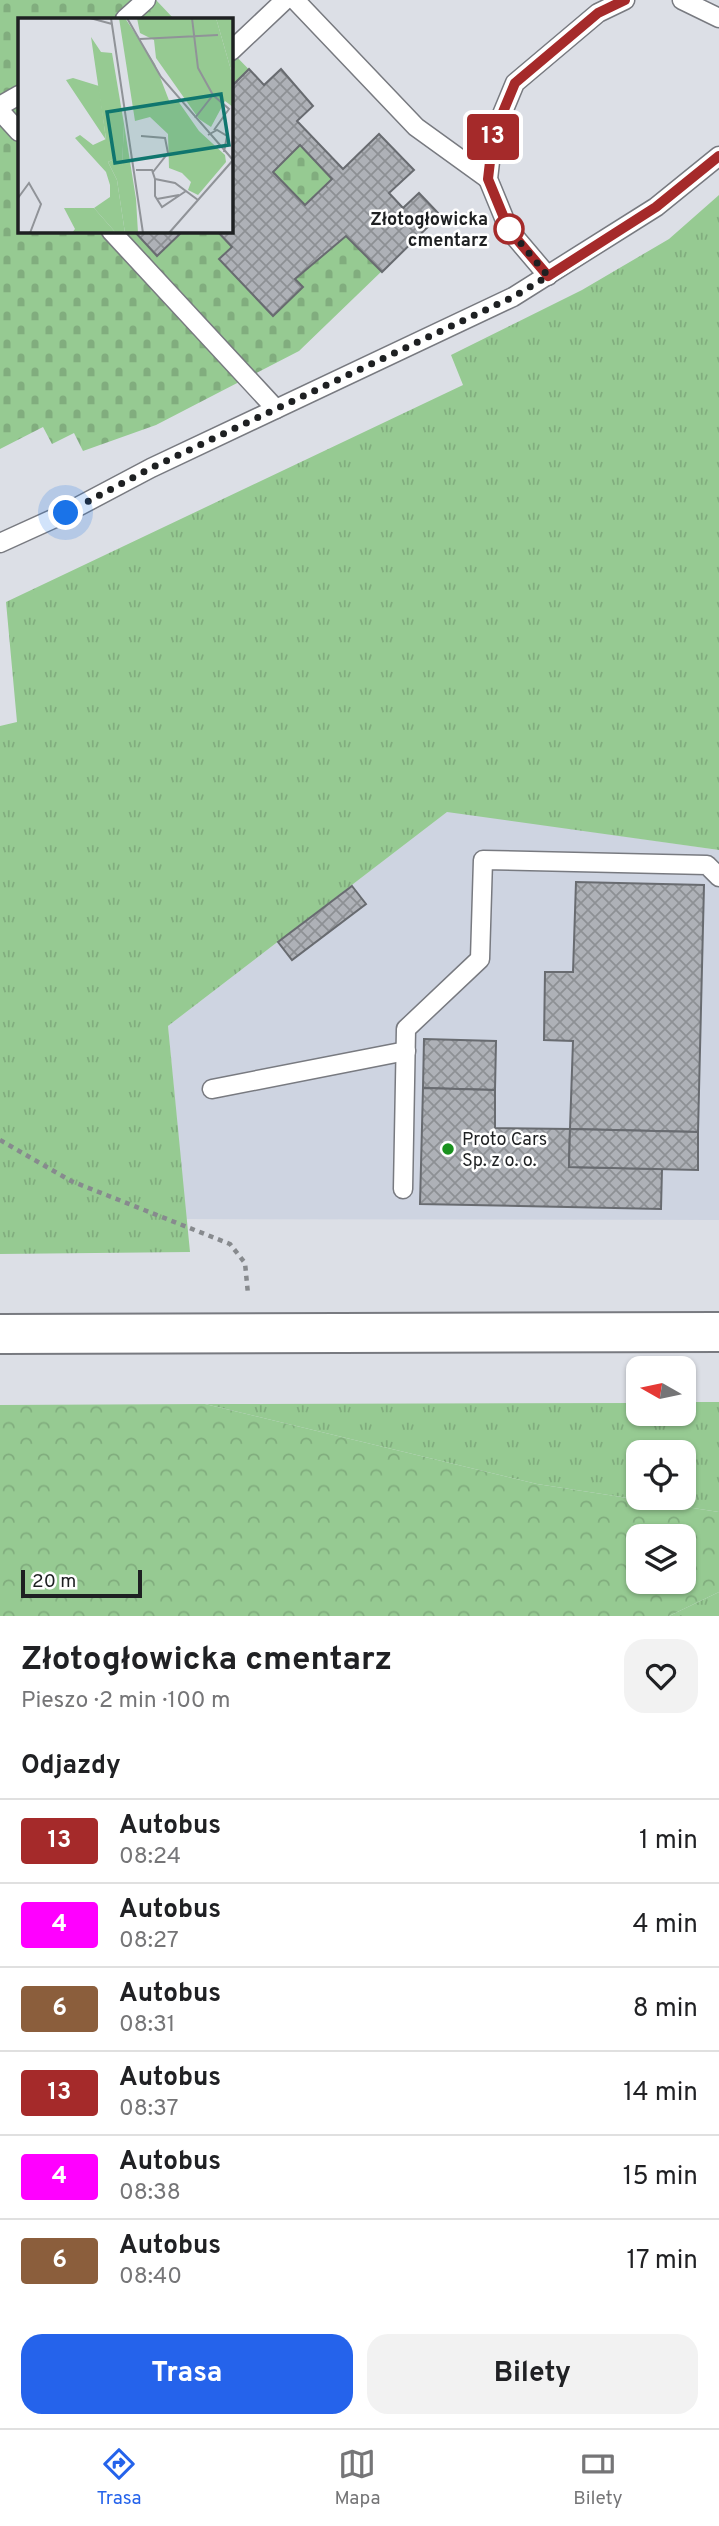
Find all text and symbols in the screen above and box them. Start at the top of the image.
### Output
inset map [18,18,233,233]
line badge: 13 [462,114,524,160]
text: 13 [481,122,505,152]
place label: Złotogłowicka cmentarz [370,209,488,253]
marker: Złotogłowicka cmentarz [494,214,524,244]
your location [48,495,83,530]
place label: Proto Cars Sp. z o. o. [462,1129,547,1173]
marker: Proto Cars Sp. z o. o. [440,1141,456,1157]
north arrow [626,1356,696,1426]
map controls [626,1356,696,1594]
button: locate [626,1440,696,1510]
button: layers [626,1524,696,1594]
scale bar [21,1567,142,1599]
text: 20 m [32,1570,76,1594]
button: heart [624,1639,698,1713]
text: Złotogłowicka cmentarz [21,1640,392,1682]
text: Pieszo · 2 min · 100 m [21,1687,230,1716]
text: Odjazdy [21,1750,121,1783]
text: Autobus [119,1810,221,1843]
text: 1 min [639,1825,698,1858]
text: 13 [48,1826,72,1856]
text: 08:24 [119,1843,181,1872]
text: Autobus [119,1894,221,1927]
text: 4 min [632,1909,698,1942]
text: 4 [52,1910,67,1940]
text: 08:27 [119,1927,179,1956]
text: Autobus [119,1978,221,2011]
text: 8 min [633,1993,698,2026]
text: 6 [52,1994,67,2024]
text: 08:31 [119,2011,175,2040]
text: Autobus [119,2062,221,2095]
text: 14 min [623,2077,698,2110]
text: 13 [48,2078,72,2108]
text: 08:37 [119,2095,179,2124]
text: Autobus [119,2146,221,2179]
text: 15 min [623,2161,698,2194]
text: 4 [52,2162,67,2192]
text: 08:38 [119,2179,181,2208]
text: Autobus [119,2230,221,2263]
text: 17 min [626,2245,698,2278]
text: 6 [52,2246,67,2276]
text: 08:40 [119,2263,182,2292]
button: Trasa [21,2334,353,2414]
button: Bilety [367,2334,698,2414]
tab: Trasa [96,2445,142,2511]
tab: Mapa [334,2445,380,2511]
tab: Bilety [573,2445,623,2511]

